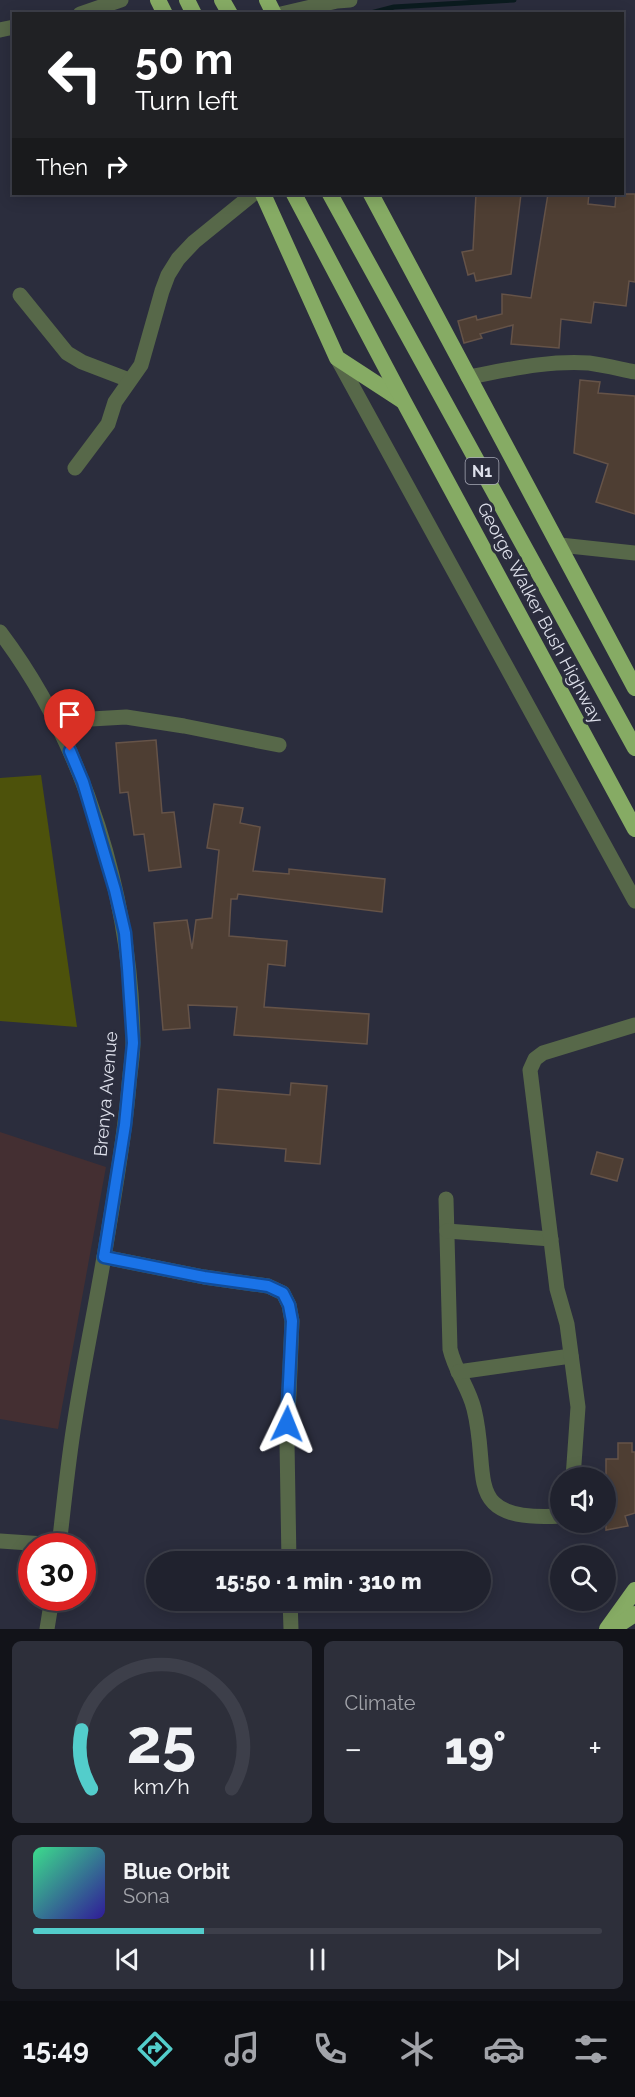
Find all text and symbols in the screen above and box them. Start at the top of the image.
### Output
text: 50 m [135,35,233,84]
icon: left [36,36,114,114]
text: Turn left [135,85,238,116]
icon: right [100,150,133,183]
text: Then [36,154,88,180]
road number: N1 [466,458,498,484]
street label: George Walker Bush Highway [473,499,608,727]
pin [44,689,95,751]
icon: arrive [53,698,86,731]
street label: Brenya Avenue [90,1030,121,1157]
position arrow [255,1392,319,1456]
map controls [550,1467,616,1611]
button: sound [550,1467,616,1533]
speed limit sign: 30 [18,1533,96,1611]
button: search [550,1545,616,1611]
text: 15:50 · 1 min · 310 m [215,1568,422,1594]
text: Climate [345,1691,416,1715]
text: 25 [127,1704,197,1778]
text: 19° [444,1722,506,1775]
text: − [345,1729,362,1768]
text: + [588,1729,602,1768]
text: km/h [133,1774,190,1799]
text: Blue Orbit [123,1858,230,1884]
text: Sona [123,1884,170,1908]
icon: previous [111,1943,144,1976]
icon: pause [301,1943,334,1976]
icon: next [491,1943,524,1976]
icon: directions [134,2028,176,2070]
icon: music [221,2028,263,2070]
icon: phone [309,2028,351,2070]
icon: climate [396,2028,438,2070]
icon: car [483,2028,525,2070]
icon: filters [570,2028,612,2070]
text: 15:49 [23,2034,89,2065]

